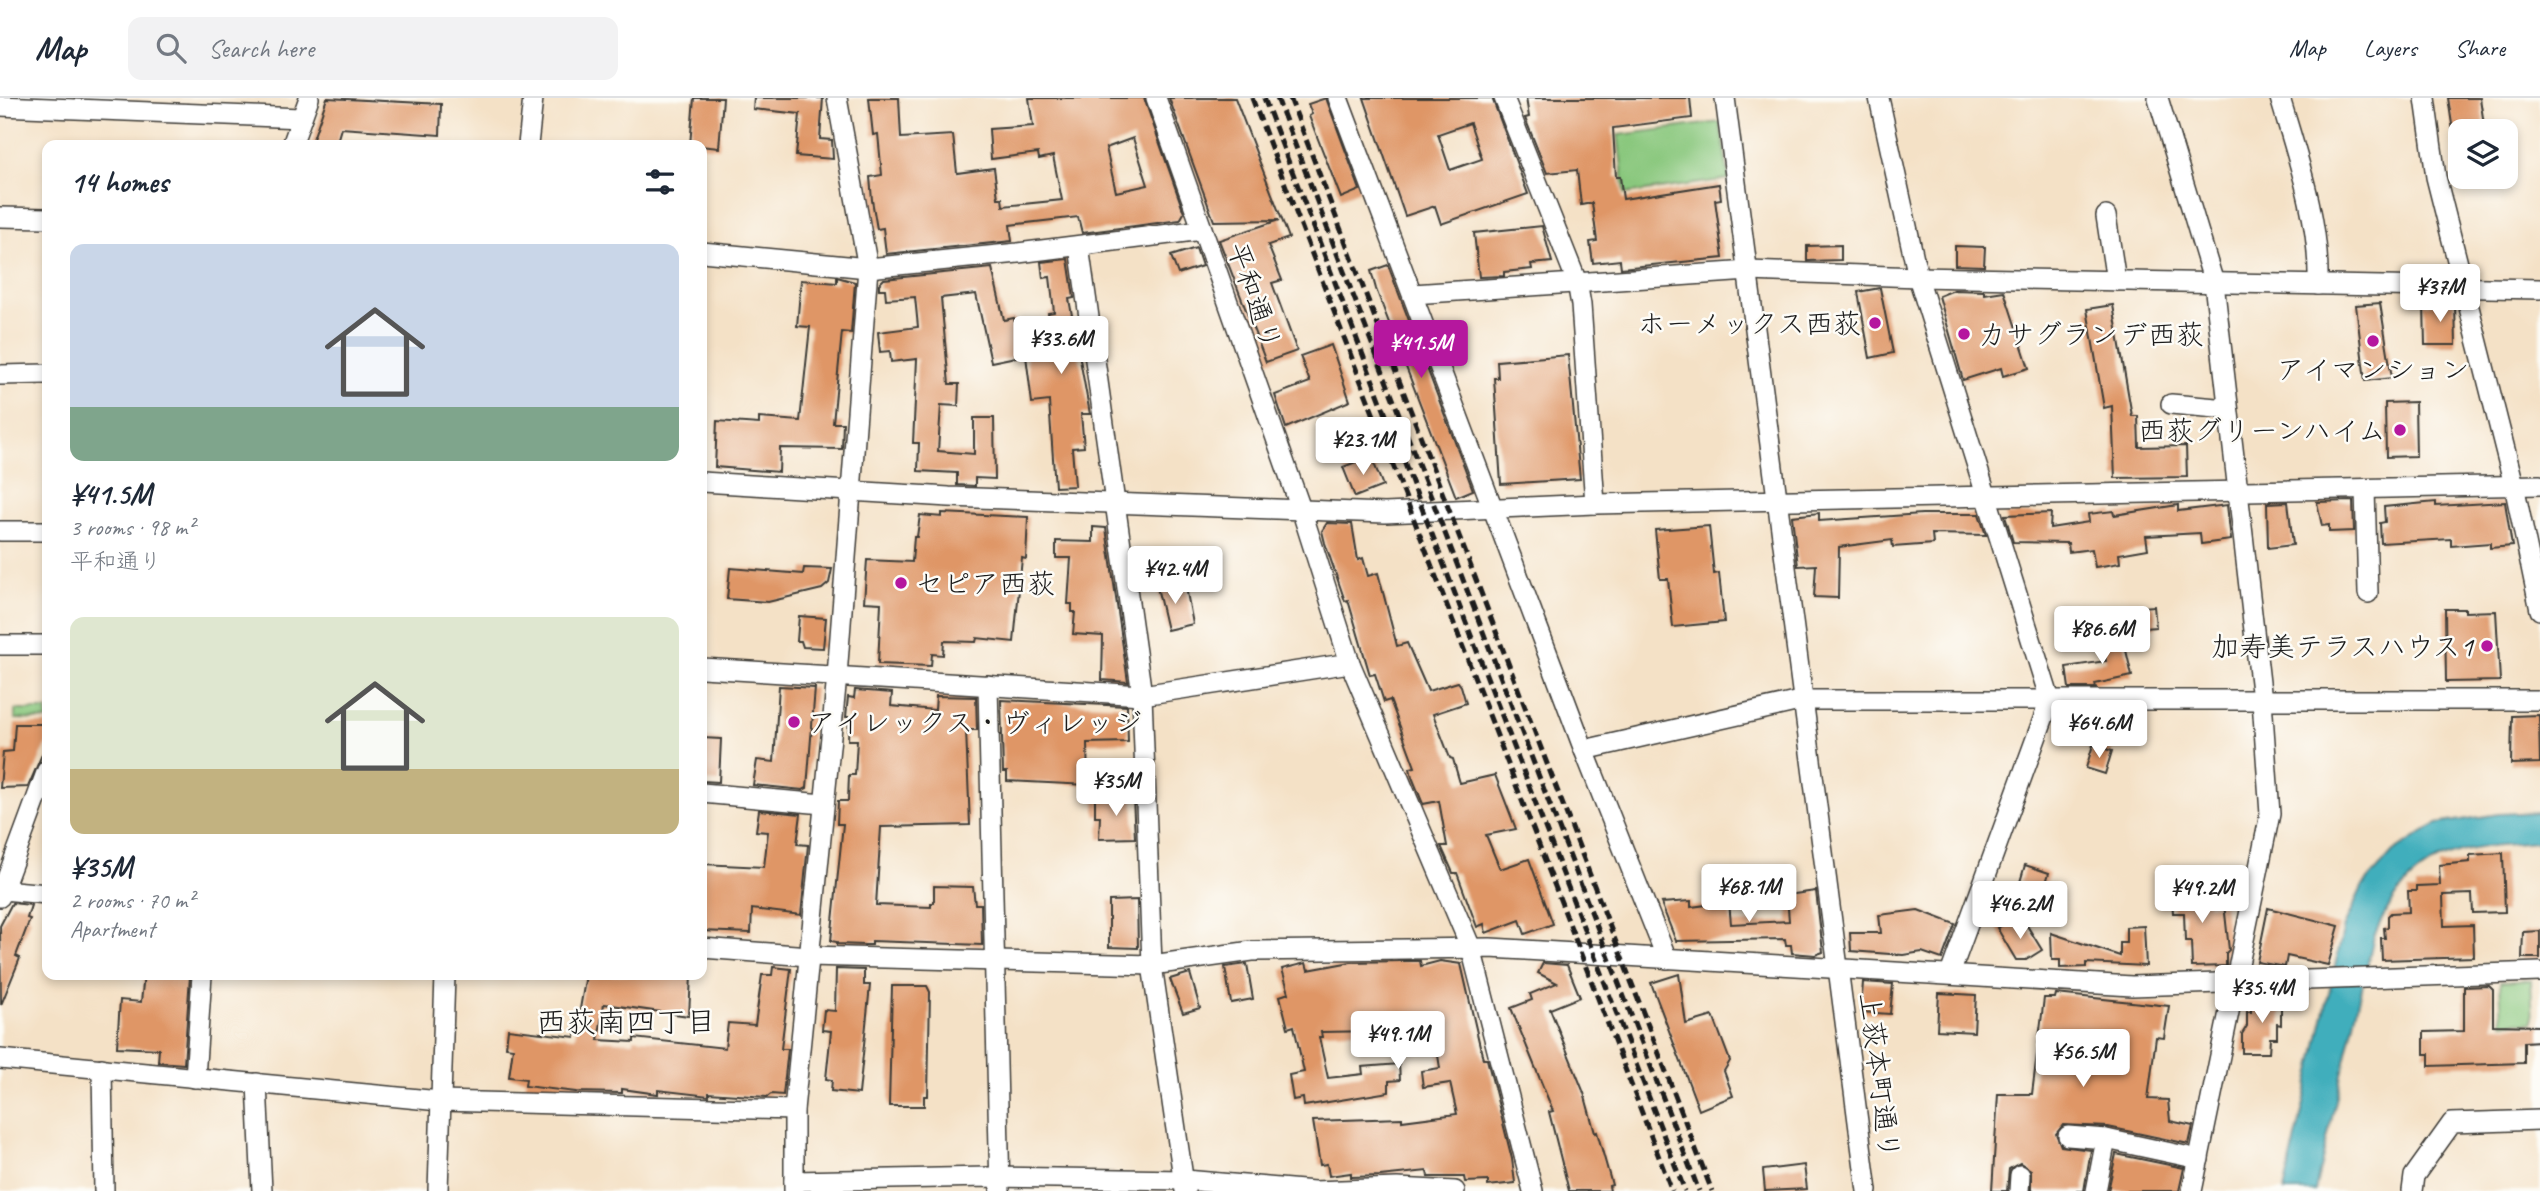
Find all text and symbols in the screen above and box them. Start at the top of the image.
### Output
search box [128,17,618,80]
text: Map [35,27,86,69]
icon: search [152,29,190,67]
text: Search here [208,32,314,65]
text: Map [2289,33,2326,63]
text: Layers [2364,33,2417,63]
text: Share [2455,33,2505,63]
map controls [2448,119,2518,189]
button: layers [2448,119,2518,189]
text: 14 homes [70,163,168,201]
icon: filters [641,163,679,201]
street label: 平和通り [1220,238,1289,355]
pin: ¥37M [2399,264,2481,324]
text: ¥37M [2416,272,2464,301]
icon: home [312,289,438,415]
place label: ホーメックス西荻 [1638,306,1861,341]
marker: ホーメックス西荻 [1867,315,1883,331]
pin: ¥33.6M [1004,316,1118,376]
place label: カサグランデ西荻 [1978,317,2204,352]
pin: ¥41.5M [1364,320,1478,380]
text: ¥33.6M [1029,324,1093,353]
marker: カサグランデ西荻 [1956,326,1972,342]
text: ¥41.5M [1390,328,1452,357]
marker: アイマンション [2365,333,2381,349]
place label: アイマンション [2276,352,2470,387]
place label: 西荻グリーンハイム [2138,413,2386,448]
pin: ¥23.1M [1306,418,1420,477]
marker: 西荻グリーンハイム [2392,422,2408,438]
text: ¥23.1M [1332,425,1394,454]
text: ¥41.5M [70,475,151,513]
text: 3 rooms · 98 m² [70,513,194,542]
pin: ¥42.4M [1118,546,1232,606]
text: 平和通り [70,547,162,576]
text: ¥42.4M [1144,554,1206,583]
place label: セピア西荻 [915,566,1055,601]
marker: セピア西荻 [893,575,909,591]
pin: ¥86.6M [2045,606,2159,666]
text: ¥86.6M [2070,614,2134,643]
place label: 加寿美テラスハウス1 [2211,629,2474,664]
marker: 加寿美テラスハウス1 [2479,638,2495,654]
icon: home [312,663,438,789]
pin: ¥64.6M [2042,700,2156,760]
place label: アイレックス・ヴィレッジ [808,705,1142,740]
text: ¥64.6M [2067,708,2131,737]
marker: アイレックス・ヴィレッジ [786,714,802,730]
pin: ¥35M [1075,758,1157,818]
text: ¥35M [1092,766,1140,795]
text: ¥35M [70,848,132,886]
pin: ¥68.1M [1692,864,1806,924]
pin: ¥49.2M [2145,866,2259,925]
text: ¥68.1M [1717,872,1781,901]
text: ¥49.2M [2171,873,2233,902]
pin: ¥46.2M [1963,882,2077,941]
text: 2 rooms · 70 m² [70,886,194,915]
text: ¥46.2M [1988,889,2052,918]
text: Apartment [70,915,155,944]
pin: ¥35.4M [2205,965,2319,1025]
text: ¥35.4M [2231,973,2293,1002]
street label: 上荻本町通り [1852,991,1907,1162]
district label: 西荻南四丁目 [536,1003,716,1041]
pin: ¥49.1M [1341,1012,1455,1071]
text: ¥49.1M [1367,1019,1429,1048]
pin: ¥56.5M [2026,1030,2140,1089]
text: ¥56.5M [2052,1037,2114,1066]

